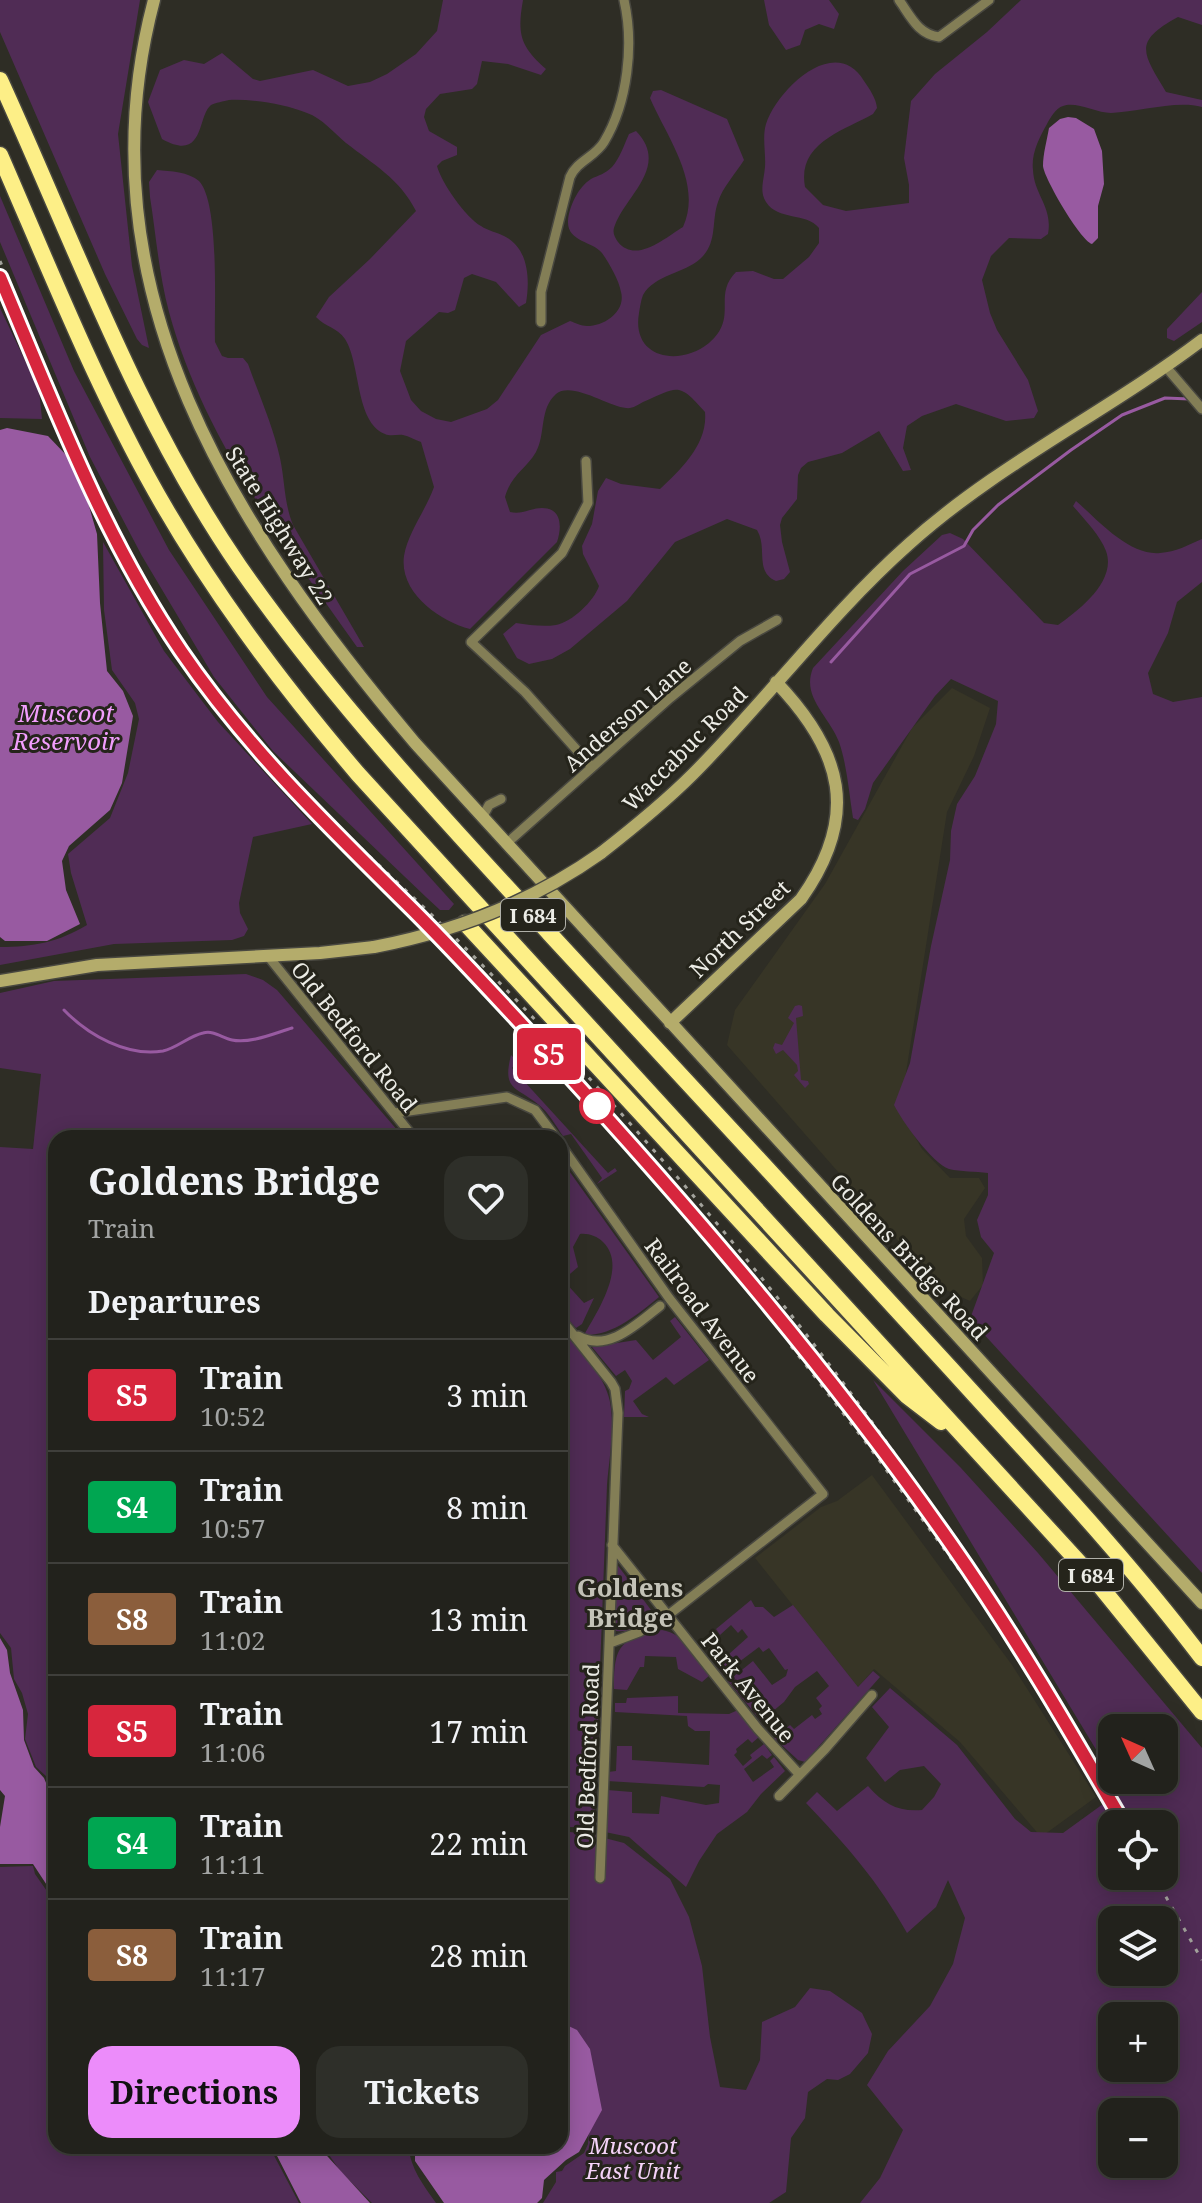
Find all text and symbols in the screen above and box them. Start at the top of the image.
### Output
street label: State Highway 22 [219,440,341,610]
street label: Anderson Lane [557,650,697,778]
street label: Waccabuc Road [615,679,753,817]
water label: Muscoot Reservoir [11,696,120,757]
street label: North Street [682,872,796,983]
road number: I 684 [501,899,565,931]
street label: Old Bedford Road [285,954,425,1118]
line badge: S5 [513,1028,585,1080]
text: S5 [533,1035,565,1073]
unlabelled marker [580,1089,614,1123]
text: Goldens Bridge [88,1154,380,1206]
button: heart [444,1156,528,1240]
street label: Goldens Bridge Road [825,1166,996,1346]
text: Train [88,1210,155,1246]
street label: Railroad Avenue [639,1231,767,1389]
text: Departures [88,1281,261,1322]
text: Train [200,1357,283,1398]
text: 3 min [446,1375,528,1416]
text: S5 [116,1376,148,1414]
text: 10:52 [200,1398,266,1434]
text: Train [200,1469,283,1510]
text: 8 min [446,1487,528,1528]
text: S4 [116,1488,148,1526]
text: 10:57 [200,1510,266,1546]
road number: I 684 [1059,1559,1123,1591]
district label: Goldens Bridge [577,1569,683,1635]
text: Train [200,1581,283,1622]
text: 13 min [429,1599,528,1640]
text: S8 [116,1600,148,1638]
text: 11:02 [200,1622,266,1658]
street label: Park Avenue [695,1626,803,1748]
street label: Old Bedford Road [569,1662,605,1849]
text: Train [200,1693,283,1734]
text: 17 min [429,1711,528,1752]
text: S5 [116,1712,148,1750]
north arrow [1098,1714,1178,1794]
map controls [1098,1714,1178,2178]
text: 11:06 [200,1734,266,1770]
text: Train [200,1805,283,1846]
button: locate [1098,1810,1178,1890]
text: 22 min [429,1823,528,1864]
text: S4 [116,1824,148,1862]
text: 11:11 [200,1846,266,1882]
button: layers [1098,1906,1178,1986]
text: Train [200,1917,283,1958]
text: 28 min [429,1935,528,1976]
text: S8 [116,1936,148,1974]
text: 11:17 [200,1958,266,1994]
button: + [1098,2002,1178,2082]
button: Directions [88,2046,300,2138]
button: Tickets [316,2046,528,2138]
button: − [1098,2098,1178,2178]
park label: Muscoot East Unit [585,2130,681,2185]

